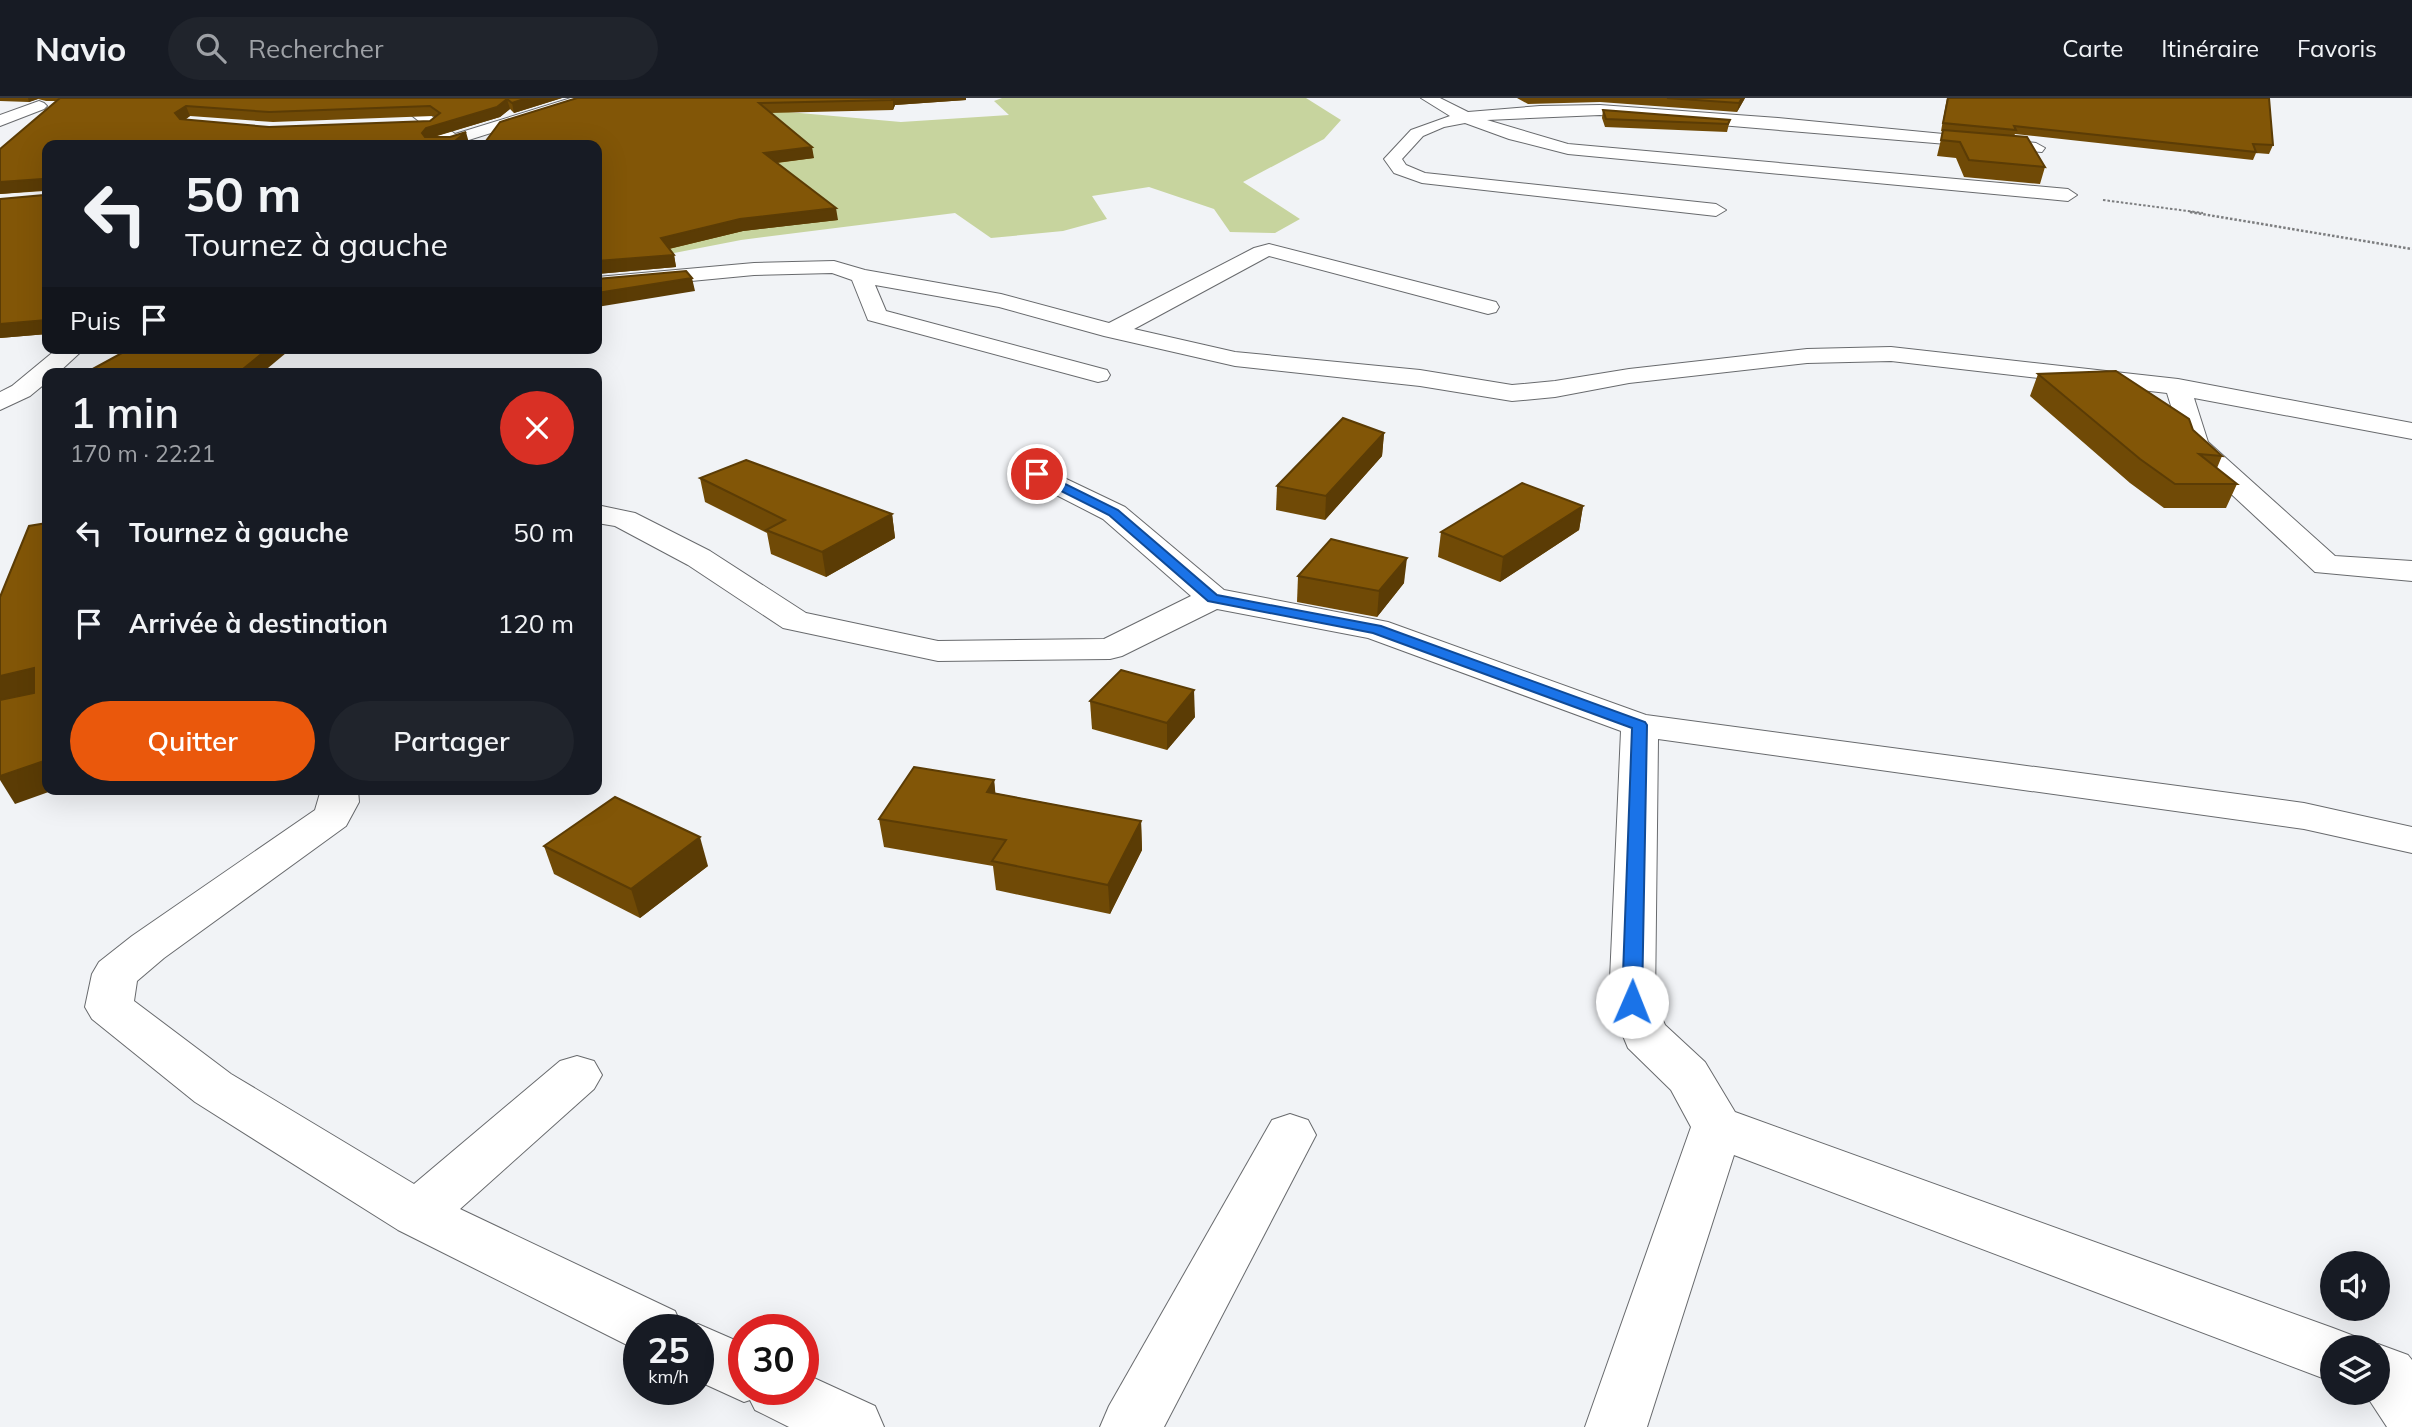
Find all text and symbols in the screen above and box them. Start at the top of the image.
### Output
search box [168,17,658,80]
text: Navio [35,28,126,69]
icon: search [192,29,230,67]
text: Rechercher [248,32,383,65]
text: Carte [2062,33,2123,63]
text: Itinéraire [2161,33,2259,63]
text: Favoris [2297,33,2377,63]
text: 50 m [185,163,301,224]
icon: left [70,168,161,259]
text: Tournez à gauche [185,224,448,264]
icon: arrive [135,301,173,339]
text: Puis [70,304,121,337]
text: 1 min [70,386,179,439]
button: close [500,391,574,465]
text: 170 m · 22:21 [70,439,215,468]
pin [1007,444,1067,504]
icon: arrive [1018,455,1056,493]
icon: left [70,514,108,552]
text: Tournez à gauche [129,516,349,549]
text: 50 m [513,516,574,549]
icon: arrive [70,605,108,643]
text: Arrivée à destination [129,607,388,640]
text: 120 m [498,607,574,640]
button: Quitter [70,701,315,781]
button: Partager [329,701,574,781]
position arrow [1595,965,1669,1039]
map controls [2320,1251,2390,1405]
button: sound [2320,1251,2390,1321]
speed limit sign: 30 [728,1314,819,1405]
text: 25 [647,1328,690,1372]
button: layers [2320,1335,2390,1405]
text: km/h [648,1365,689,1388]

